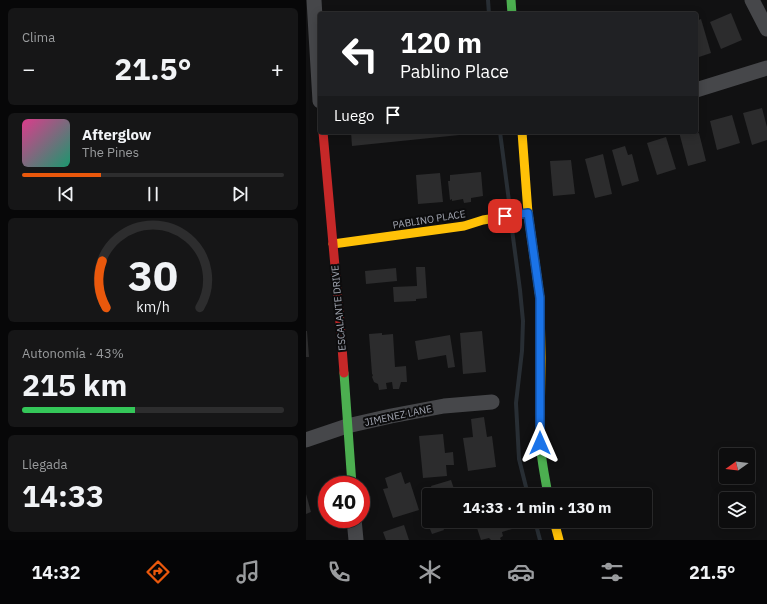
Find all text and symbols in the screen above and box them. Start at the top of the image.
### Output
text: 120 m [400,24,482,61]
icon: left [334,28,386,80]
text: Clima [22,29,55,46]
text: 21.5° [114,49,192,88]
text: − [22,54,35,83]
text: + [271,54,284,83]
text: Pablino Place [400,60,509,83]
icon: arrive [382,104,404,126]
text: Luego [334,106,374,125]
text: Afterglow [82,125,151,144]
text: The Pines [82,144,139,161]
icon: previous [55,183,77,205]
icon: pause [142,183,164,205]
icon: next [229,183,251,205]
pin [488,199,522,233]
icon: arrive [494,205,516,227]
street label: PABLINO PLACE [392,207,467,232]
text: 30 [128,248,178,302]
street label: ESCALANTE DRIVE [328,264,349,351]
text: km/h [136,297,170,316]
text: Autonomía · 43% [22,345,124,362]
text: 215 km [22,365,127,404]
street label: JIMENEZ LANE [363,402,433,429]
position arrow [519,422,561,464]
north arrow [719,448,755,484]
map controls [719,448,755,528]
text: Llegada [22,456,67,473]
text: 14:33 [22,476,104,515]
speed limit sign: 40 [318,476,370,528]
button: layers [719,492,755,528]
text: 14:33 · 1 min · 130 m [463,498,611,517]
icon: directions [144,558,172,586]
icon: music [234,558,262,586]
icon: phone [325,558,353,586]
icon: climate [416,558,444,586]
icon: car [507,558,535,586]
icon: filters [598,558,626,586]
text: 14:32 [31,561,81,584]
text: 21.5° [689,561,736,584]

